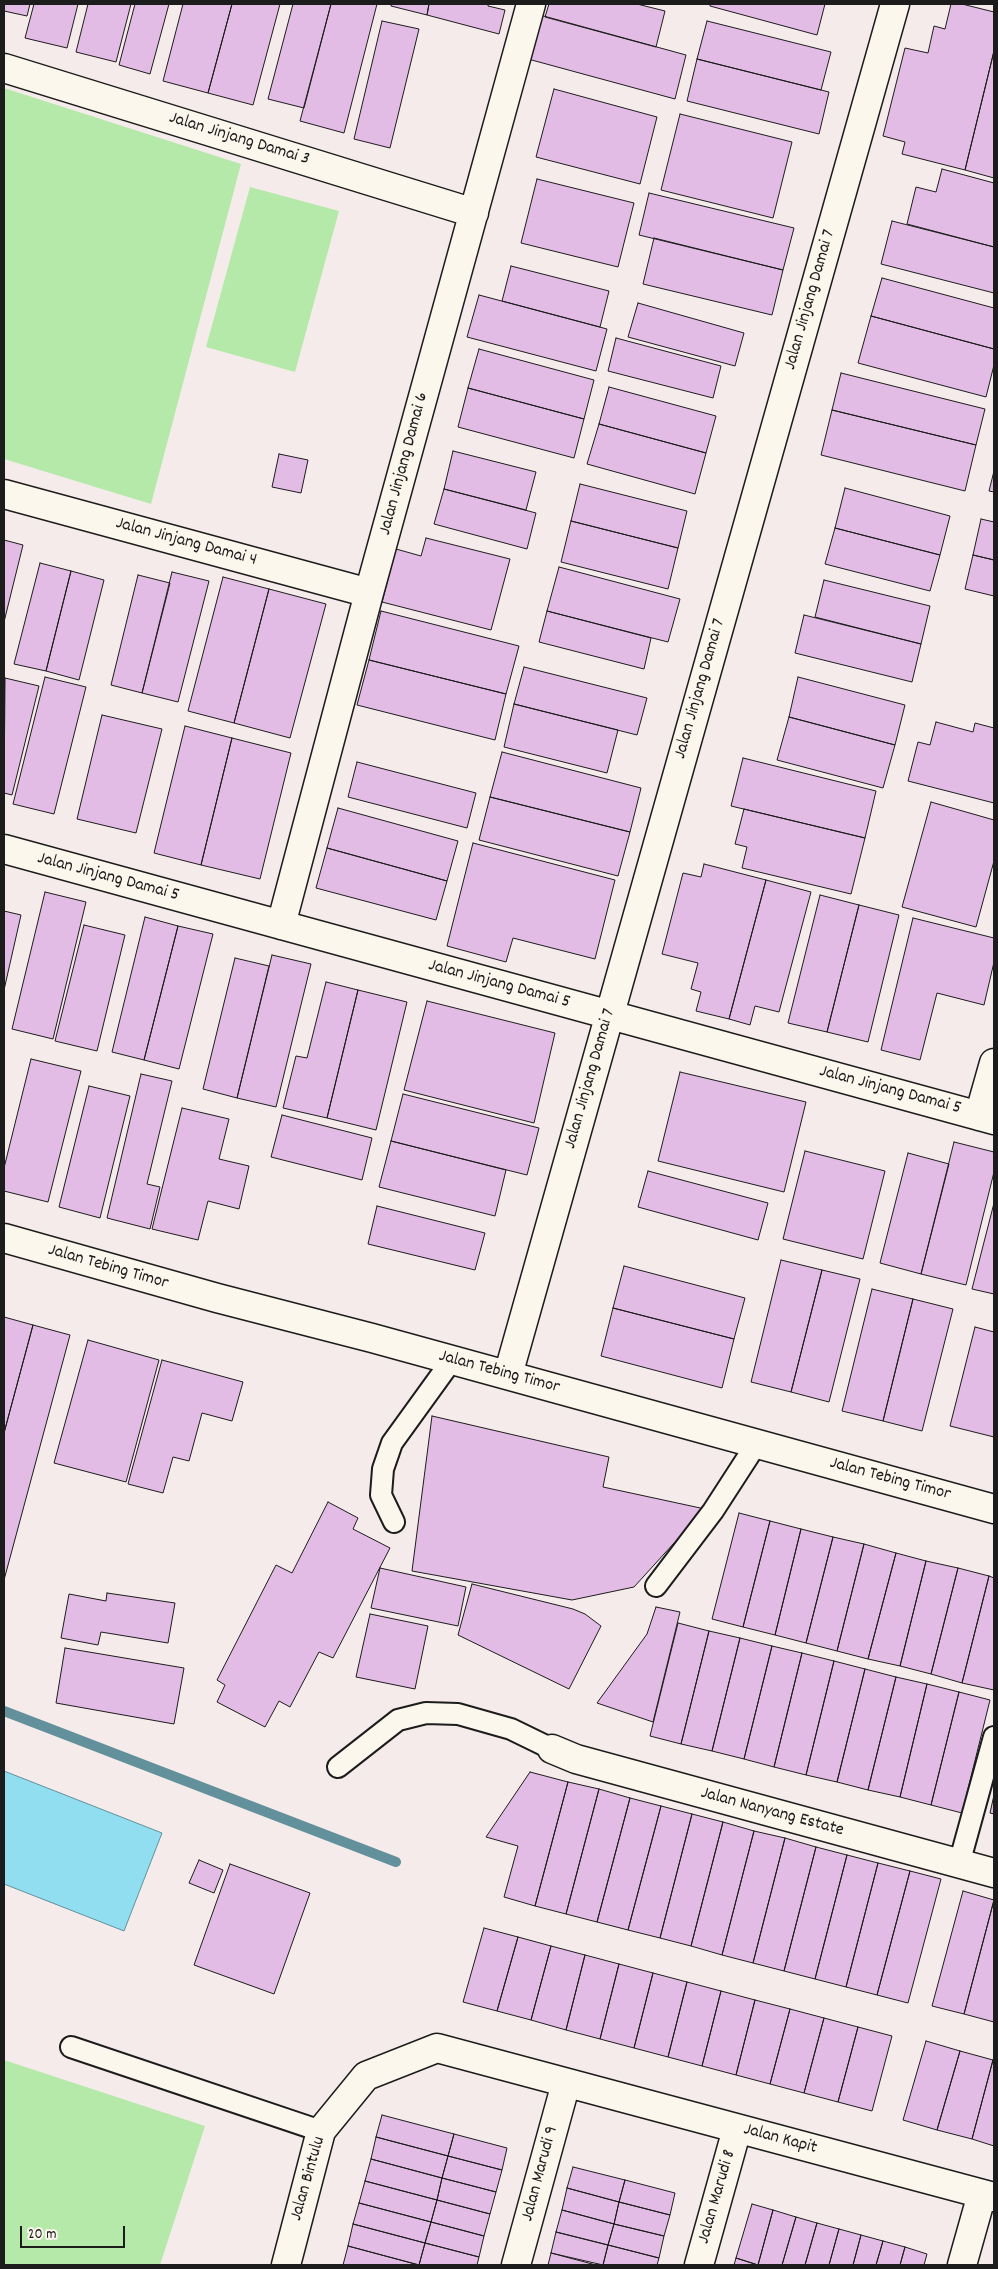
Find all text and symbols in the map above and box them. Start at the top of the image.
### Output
street label: Jalan Jinjang Damai 3 [166,108,312,172]
street label: Jalan Jinjang Damai 7 [781,228,841,372]
street label: Jalan Jinjang Damai 6 [376,390,434,538]
street label: Jalan Jinjang Damai 4 [113,514,259,572]
street label: Jalan Jinjang Damai 7 [671,617,731,761]
street label: Jalan Jinjang Damai 5 [35,849,181,907]
street label: Jalan Jinjang Damai 5 [426,956,572,1014]
street label: Jalan Jinjang Damai 7 [561,1007,621,1151]
street label: Jalan Jinjang Damai 5 [817,1062,963,1120]
street label: Jalan Tebing Timor [45,1240,171,1296]
street label: Jalan Tebing Timor [436,1346,562,1400]
street label: Jalan Tebing Timor [827,1453,953,1507]
street label: Jalan Nanyang Estate [698,1784,846,1842]
street label: Jalan Kapit [741,2120,819,2160]
street label: Jalan Marudi 9 [518,2124,564,2224]
street label: Jalan Bintulu [287,2134,331,2224]
street label: Jalan Marudi 8 [694,2148,742,2246]
scale bar [22,2216,128,2248]
text: 20 m [28,2224,56,2246]

